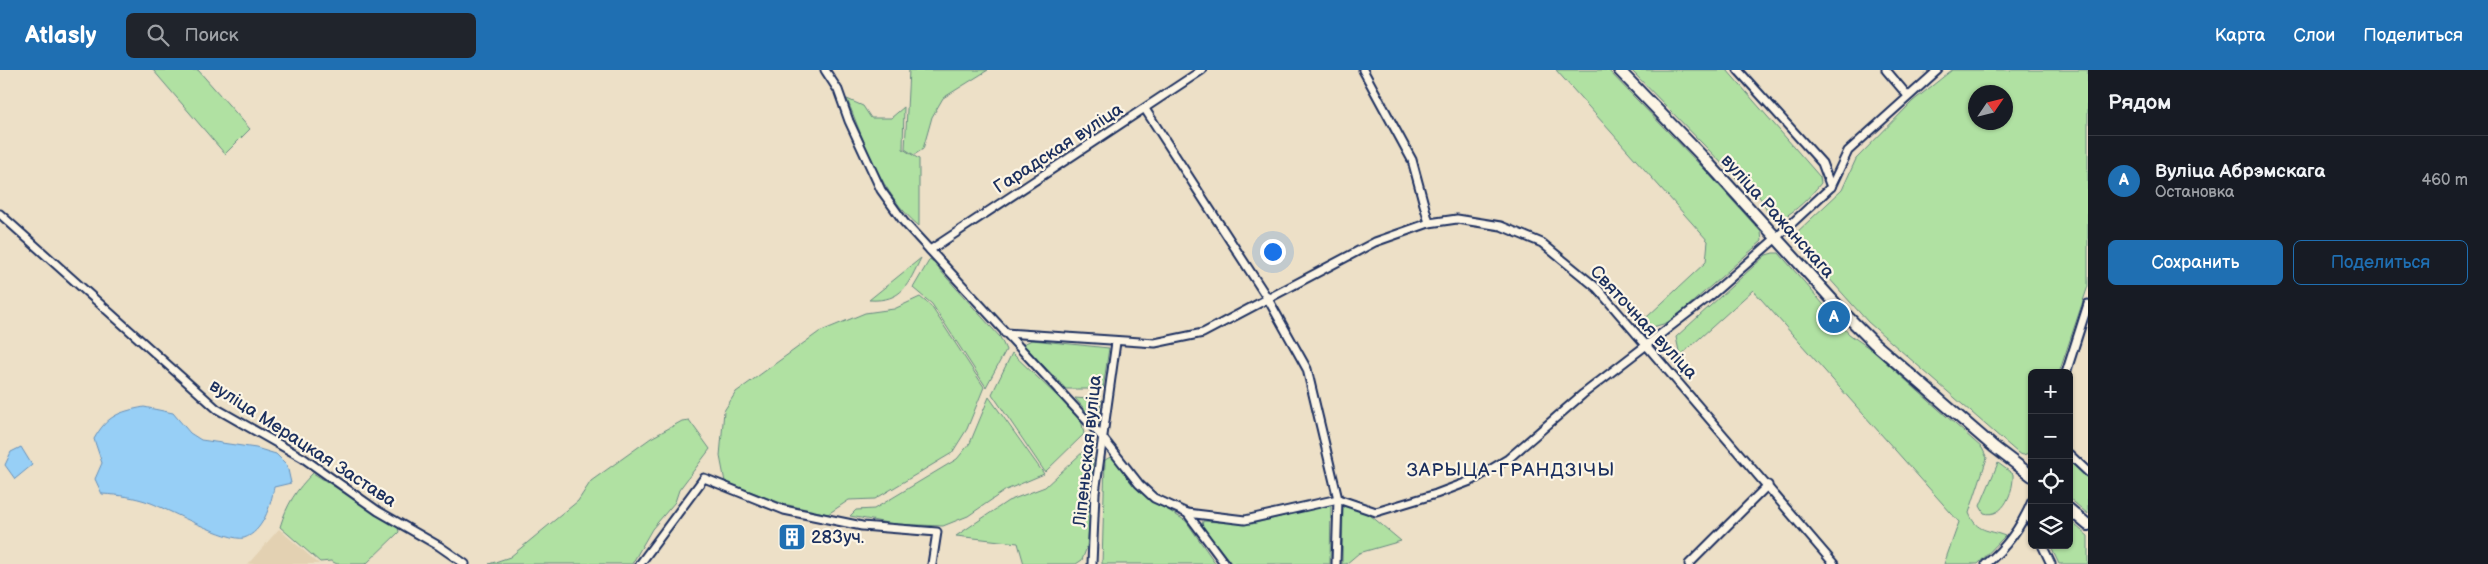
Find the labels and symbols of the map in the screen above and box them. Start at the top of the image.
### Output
north arrow [1968,85,2013,130]
street label: Гарадская вуліца [990,99,1127,198]
street label: вуліца Ражанскага [1716,150,1839,283]
your location [1260,239,1286,265]
street label: Святочная вуліца [1586,261,1702,384]
pin: A [1818,298,1850,336]
street label: Ліпеньская вуліца [1069,374,1106,529]
street label: вуліца Мерацкая Застава [205,375,400,512]
district label: ЗАРЫЦА-ГРАНДЗІЧЫ [1407,459,1615,482]
building icon: 283уч. [777,522,807,552]
place label: 283уч. [811,527,864,548]

